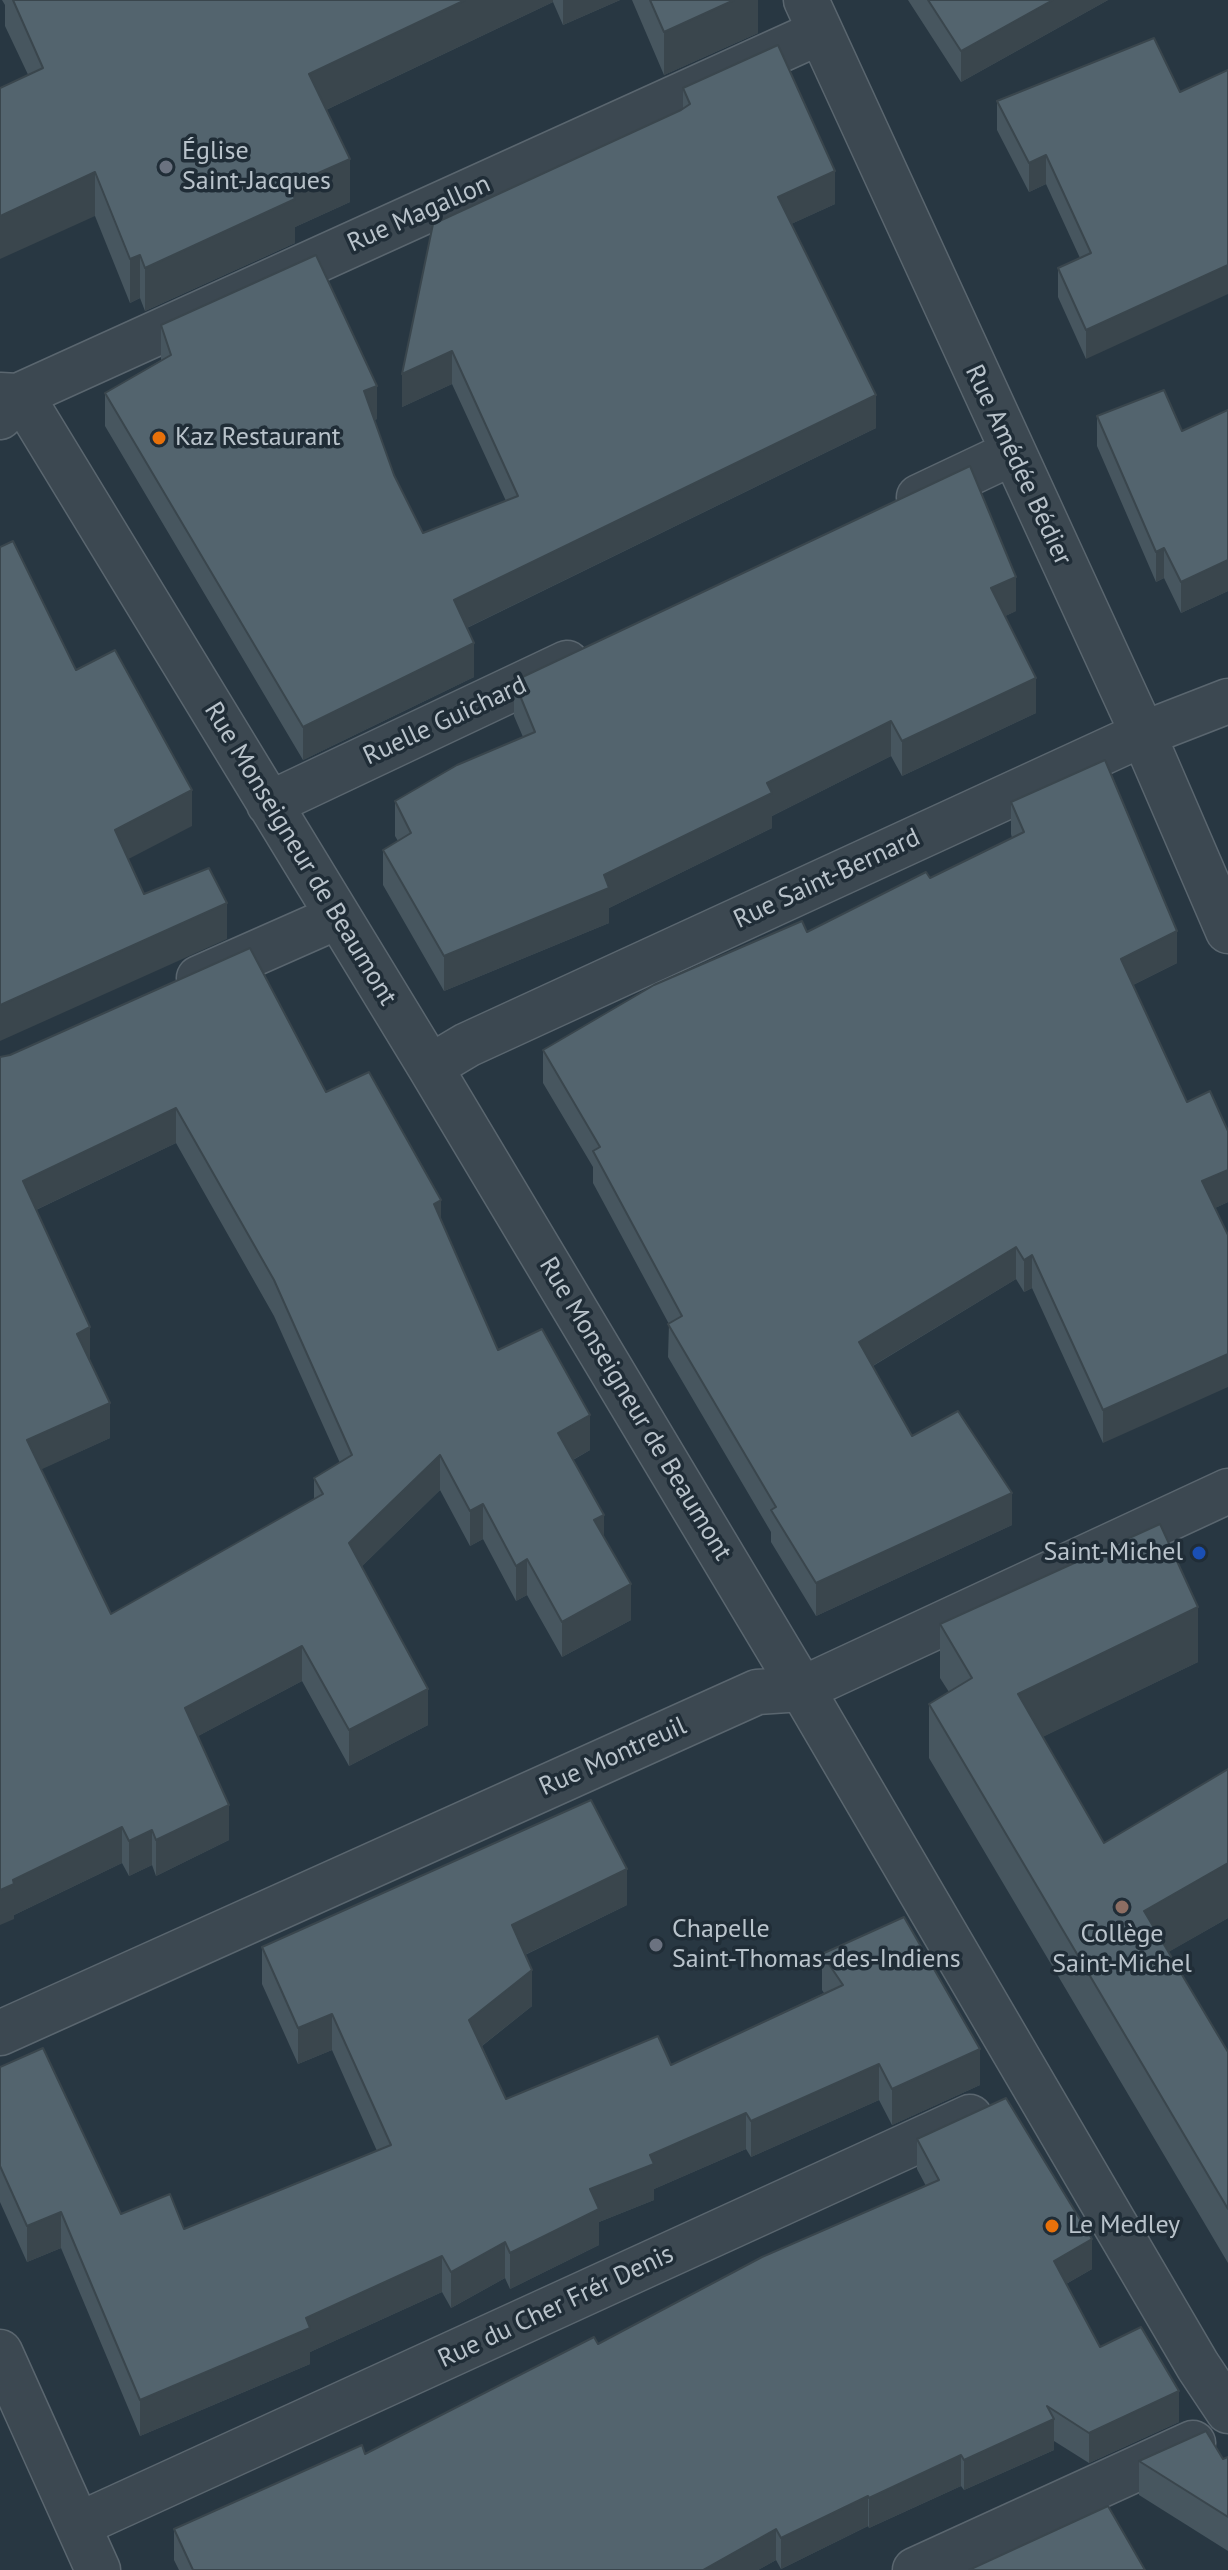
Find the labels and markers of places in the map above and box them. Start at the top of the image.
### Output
place label: Église Saint-Jacques [182,136,331,198]
marker: Église Saint-Jacques [157,158,175,176]
place label: Kaz Restaurant [175,422,340,454]
marker: Kaz Restaurant [150,429,168,447]
place label: Saint-Michel [1043,1537,1183,1569]
marker: Saint-Michel [1190,1544,1208,1562]
marker: Collège Saint-Michel [1113,1898,1131,1916]
place label: Chapelle Saint-Thomas-des-Indiens [672,1914,961,1976]
place label: Collège Saint-Michel [1052,1919,1192,1980]
marker: Chapelle Saint-Thomas-des-Indiens [647,1936,665,1954]
place label: Le Medley [1068,2210,1180,2242]
marker: Le Medley [1043,2217,1061,2235]

